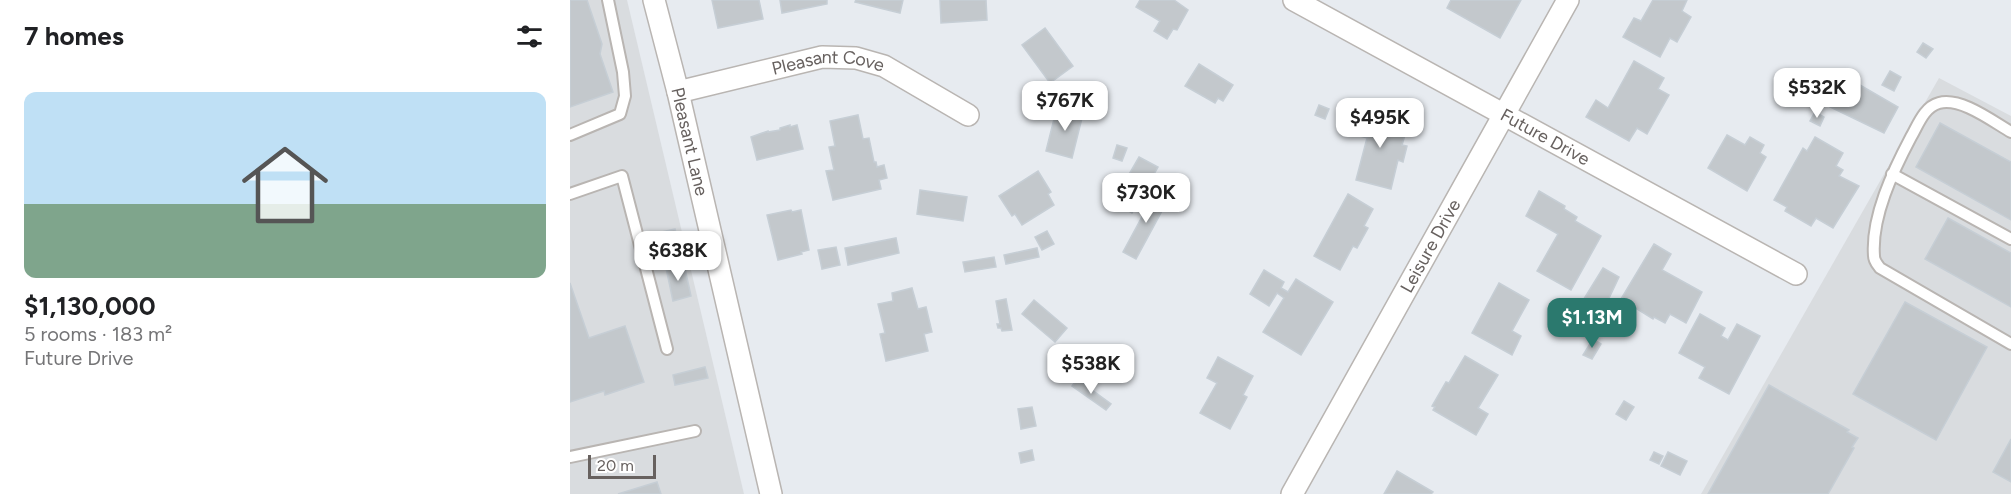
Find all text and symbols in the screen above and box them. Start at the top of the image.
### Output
text: 7 homes [24,20,124,52]
icon: filters [513,20,546,53]
street label: Pleasant Cove [769,46,887,80]
pin: $532K [1775,68,1859,119]
text: $532K [1788,75,1846,99]
pin: $767K [1023,81,1107,132]
street label: Pleasant Lane [666,85,713,198]
text: $767K [1036,88,1094,112]
pin: $495K [1338,98,1422,149]
street label: Future Drive [1497,104,1594,170]
text: $495K [1350,105,1410,129]
icon: home [231,131,339,239]
pin: $730K [1104,173,1188,224]
text: $730K [1116,180,1176,204]
street label: Leisure Drive [1396,195,1466,297]
pin: $638K [636,231,720,282]
text: $638K [648,238,708,262]
text: $1,130,000 [24,290,156,322]
pin: $1.13M [1543,298,1641,349]
text: $1.13M [1561,305,1623,329]
text: 5 rooms · 183 m² [24,322,172,346]
pin: $538K [1049,344,1133,395]
text: Future Drive [24,346,133,370]
text: $538K [1061,351,1121,375]
scale bar [588,452,656,480]
text: 20 m [597,456,634,475]

